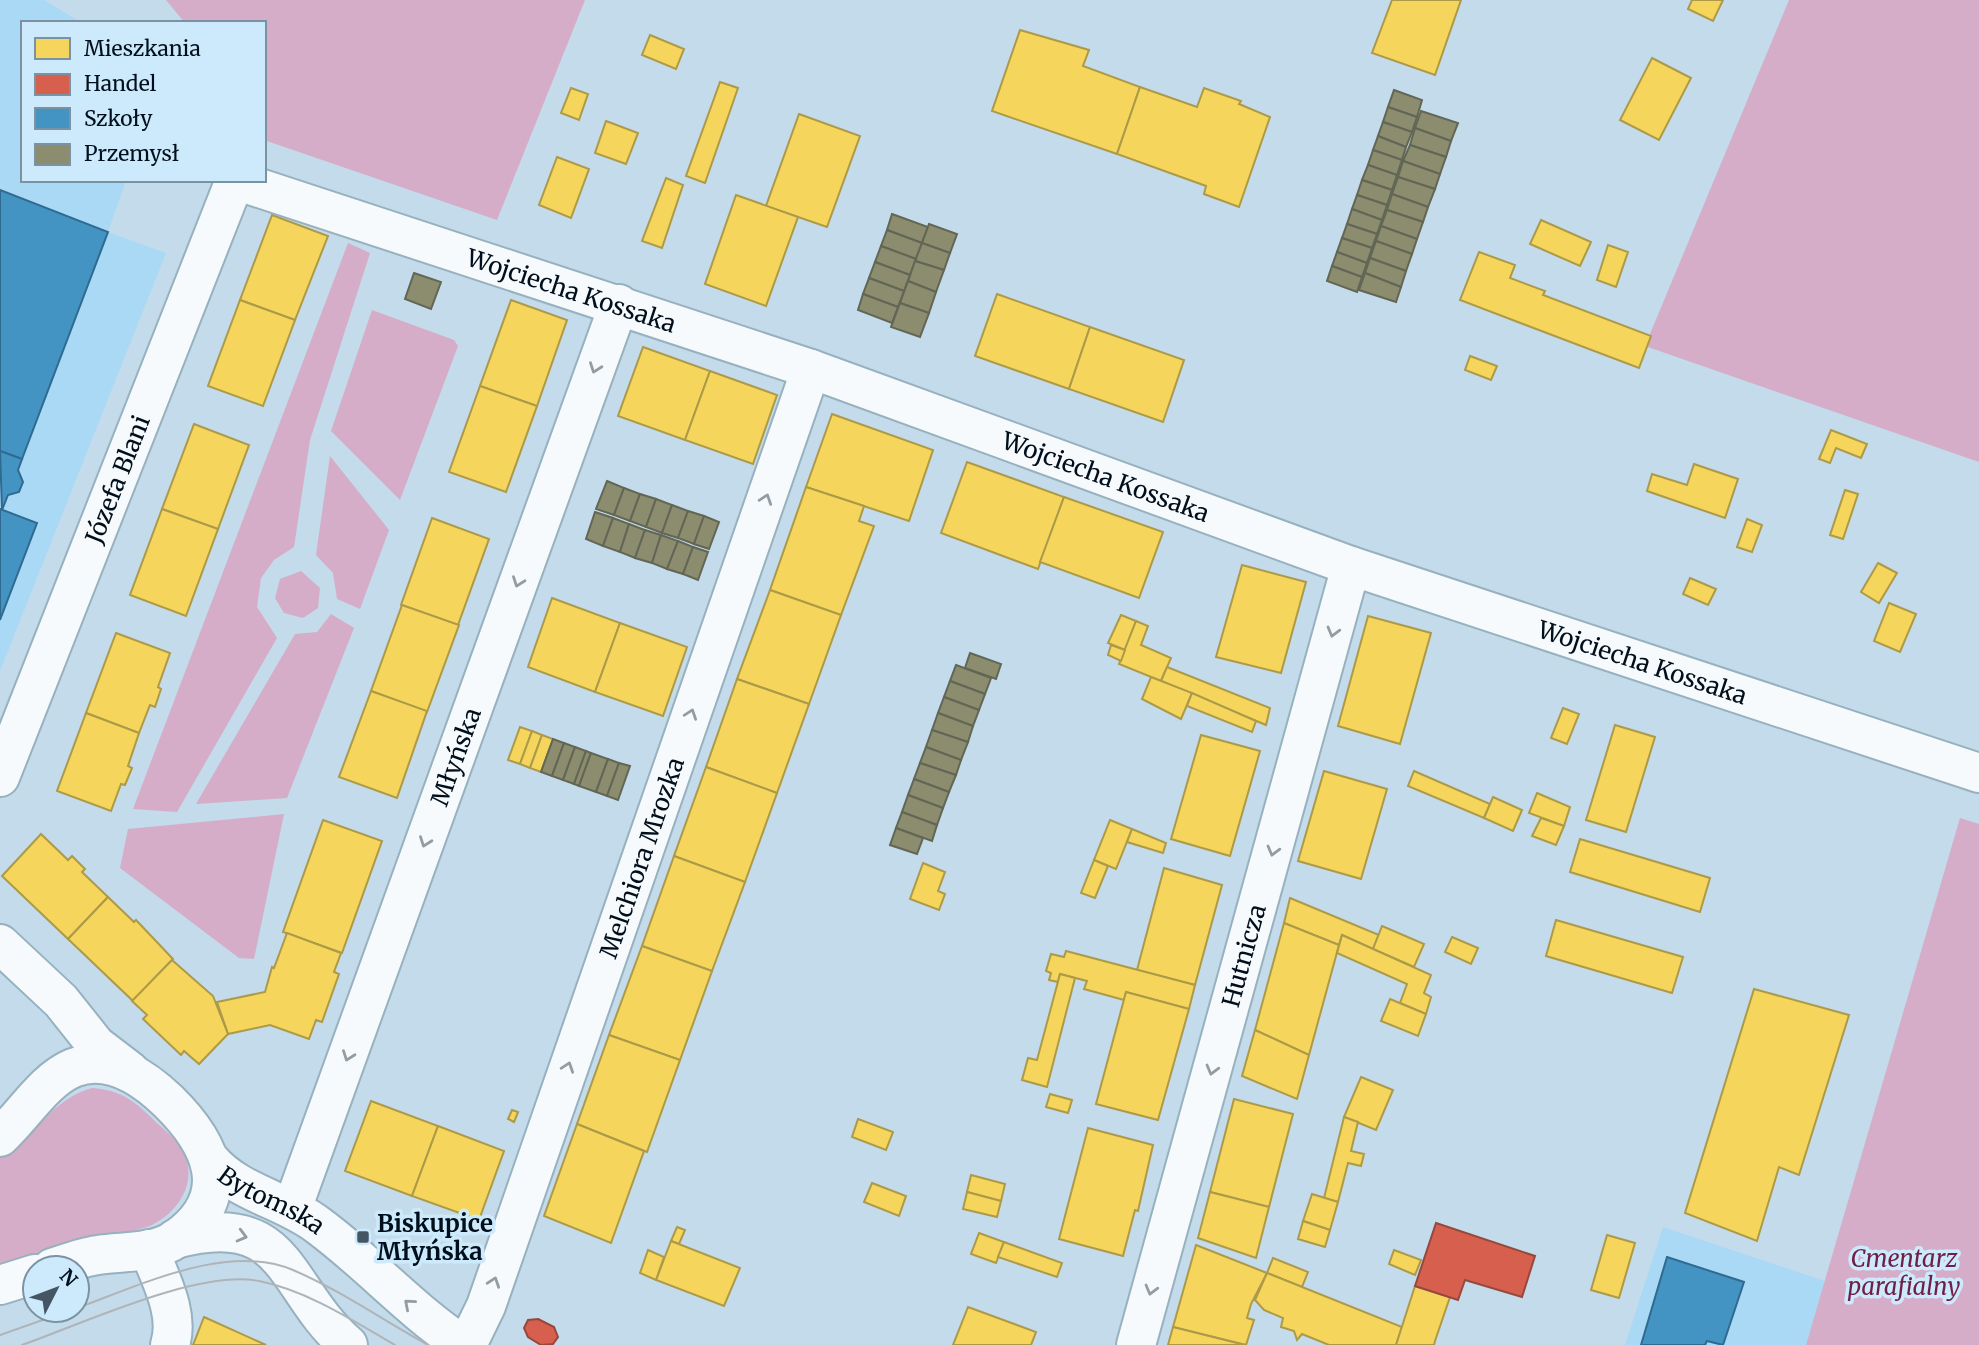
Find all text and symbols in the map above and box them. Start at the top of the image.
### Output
legend [21,21,266,182]
text: Mieszkania [84,35,201,62]
text: Handel [84,70,157,97]
text: Szkoły [84,105,153,132]
text: Przemysł [84,140,179,167]
street label: Wojciecha Kossaka [462,241,680,339]
one-way arrow [590,361,604,373]
street label: Józefa Blani [78,410,156,549]
street label: Wojciecha Kossaka [997,424,1214,529]
one-way arrow [758,493,772,505]
one-way arrow [513,575,527,587]
street label: Wojciecha Kossaka [1533,613,1751,711]
one-way arrow [1327,626,1342,638]
street label: Młyńska [424,703,487,810]
one-way arrow [683,708,697,720]
street label: Melchiora Mrozka [592,753,691,962]
one-way arrow [419,836,433,848]
one-way arrow [1266,845,1281,857]
street label: Hutnicza [1215,901,1272,1010]
one-way arrow [342,1050,356,1062]
one-way arrow [560,1062,574,1074]
one-way arrow [1206,1064,1220,1076]
street label: Bytomska [212,1159,331,1241]
place label: Biskupice Młyńska [377,1208,493,1267]
one-way arrow [236,1228,248,1242]
marker: Biskupice Młyńska [355,1229,371,1245]
park label: Cmentarz parafialny [1848,1243,1960,1302]
north arrow [21,1254,91,1324]
text: N [55,1264,83,1291]
one-way arrow [486,1277,500,1289]
one-way arrow [1145,1284,1160,1296]
one-way arrow [405,1300,418,1312]

